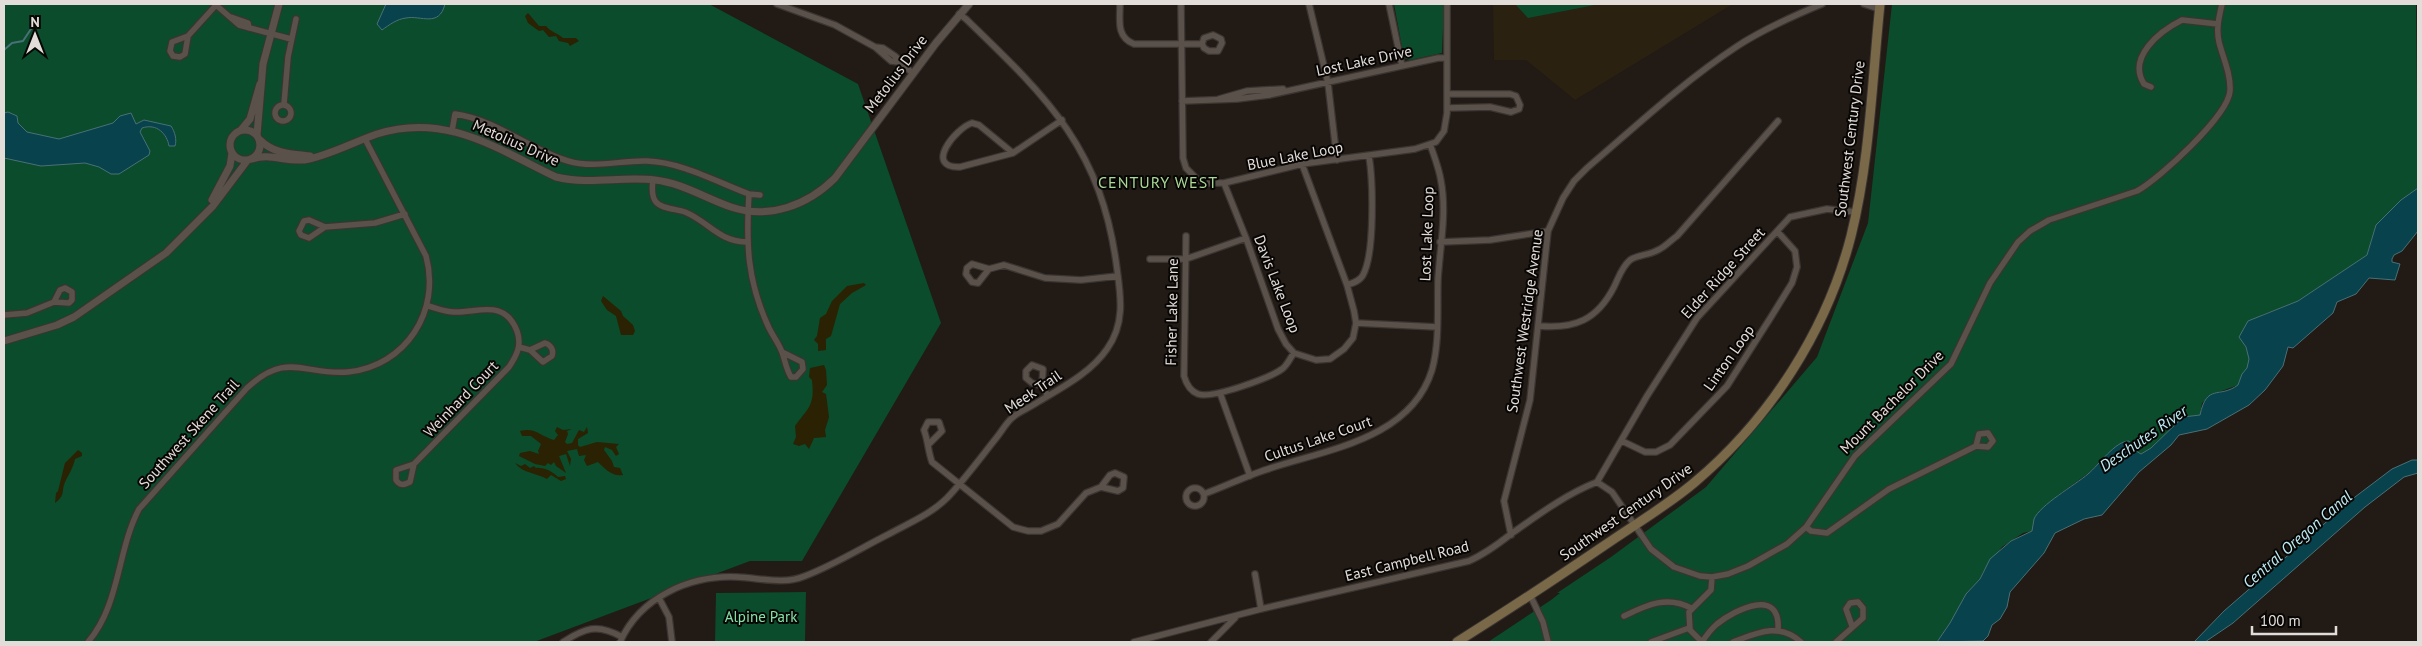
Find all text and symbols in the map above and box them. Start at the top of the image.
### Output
north arrow [10,10,60,60]
text: N [30,13,40,31]
street label: Metolius Drive [860,31,931,117]
street label: Lost Lake Drive [1314,41,1414,80]
street label: Southwest Century Drive [1830,60,1869,218]
street label: Metolius Drive [470,115,562,170]
street label: Blue Lake Loop [1245,137,1345,174]
district label: CENTURY WEST [1098,172,1218,192]
street label: Lost Lake Loop [1415,186,1438,282]
street label: Elder Ridge Street [1677,223,1769,322]
street label: Southwest Westridge Avenue [1502,228,1547,414]
street label: Davis Lake Loop [1250,232,1305,336]
street label: Fisher Lake Lane [1161,258,1182,366]
street label: Linton Loop [1699,321,1758,394]
street label: Mount Bachelor Drive [1836,346,1948,458]
street label: Weinhard Court [419,356,502,441]
street label: Meek Trail [1001,365,1065,418]
street label: Southwest Skene Trail [134,374,243,492]
water label: Deschutes River [2095,399,2192,476]
street label: Cultus Lake Court [1262,411,1374,466]
street label: Southwest Century Drive [1556,459,1696,565]
water label: Central Oregon Canal [2238,486,2356,592]
street label: East Campbell Road [1343,536,1471,585]
scale bar [2252,604,2336,636]
park label: Alpine Park [725,607,798,626]
text: 100 m [2260,611,2301,630]

